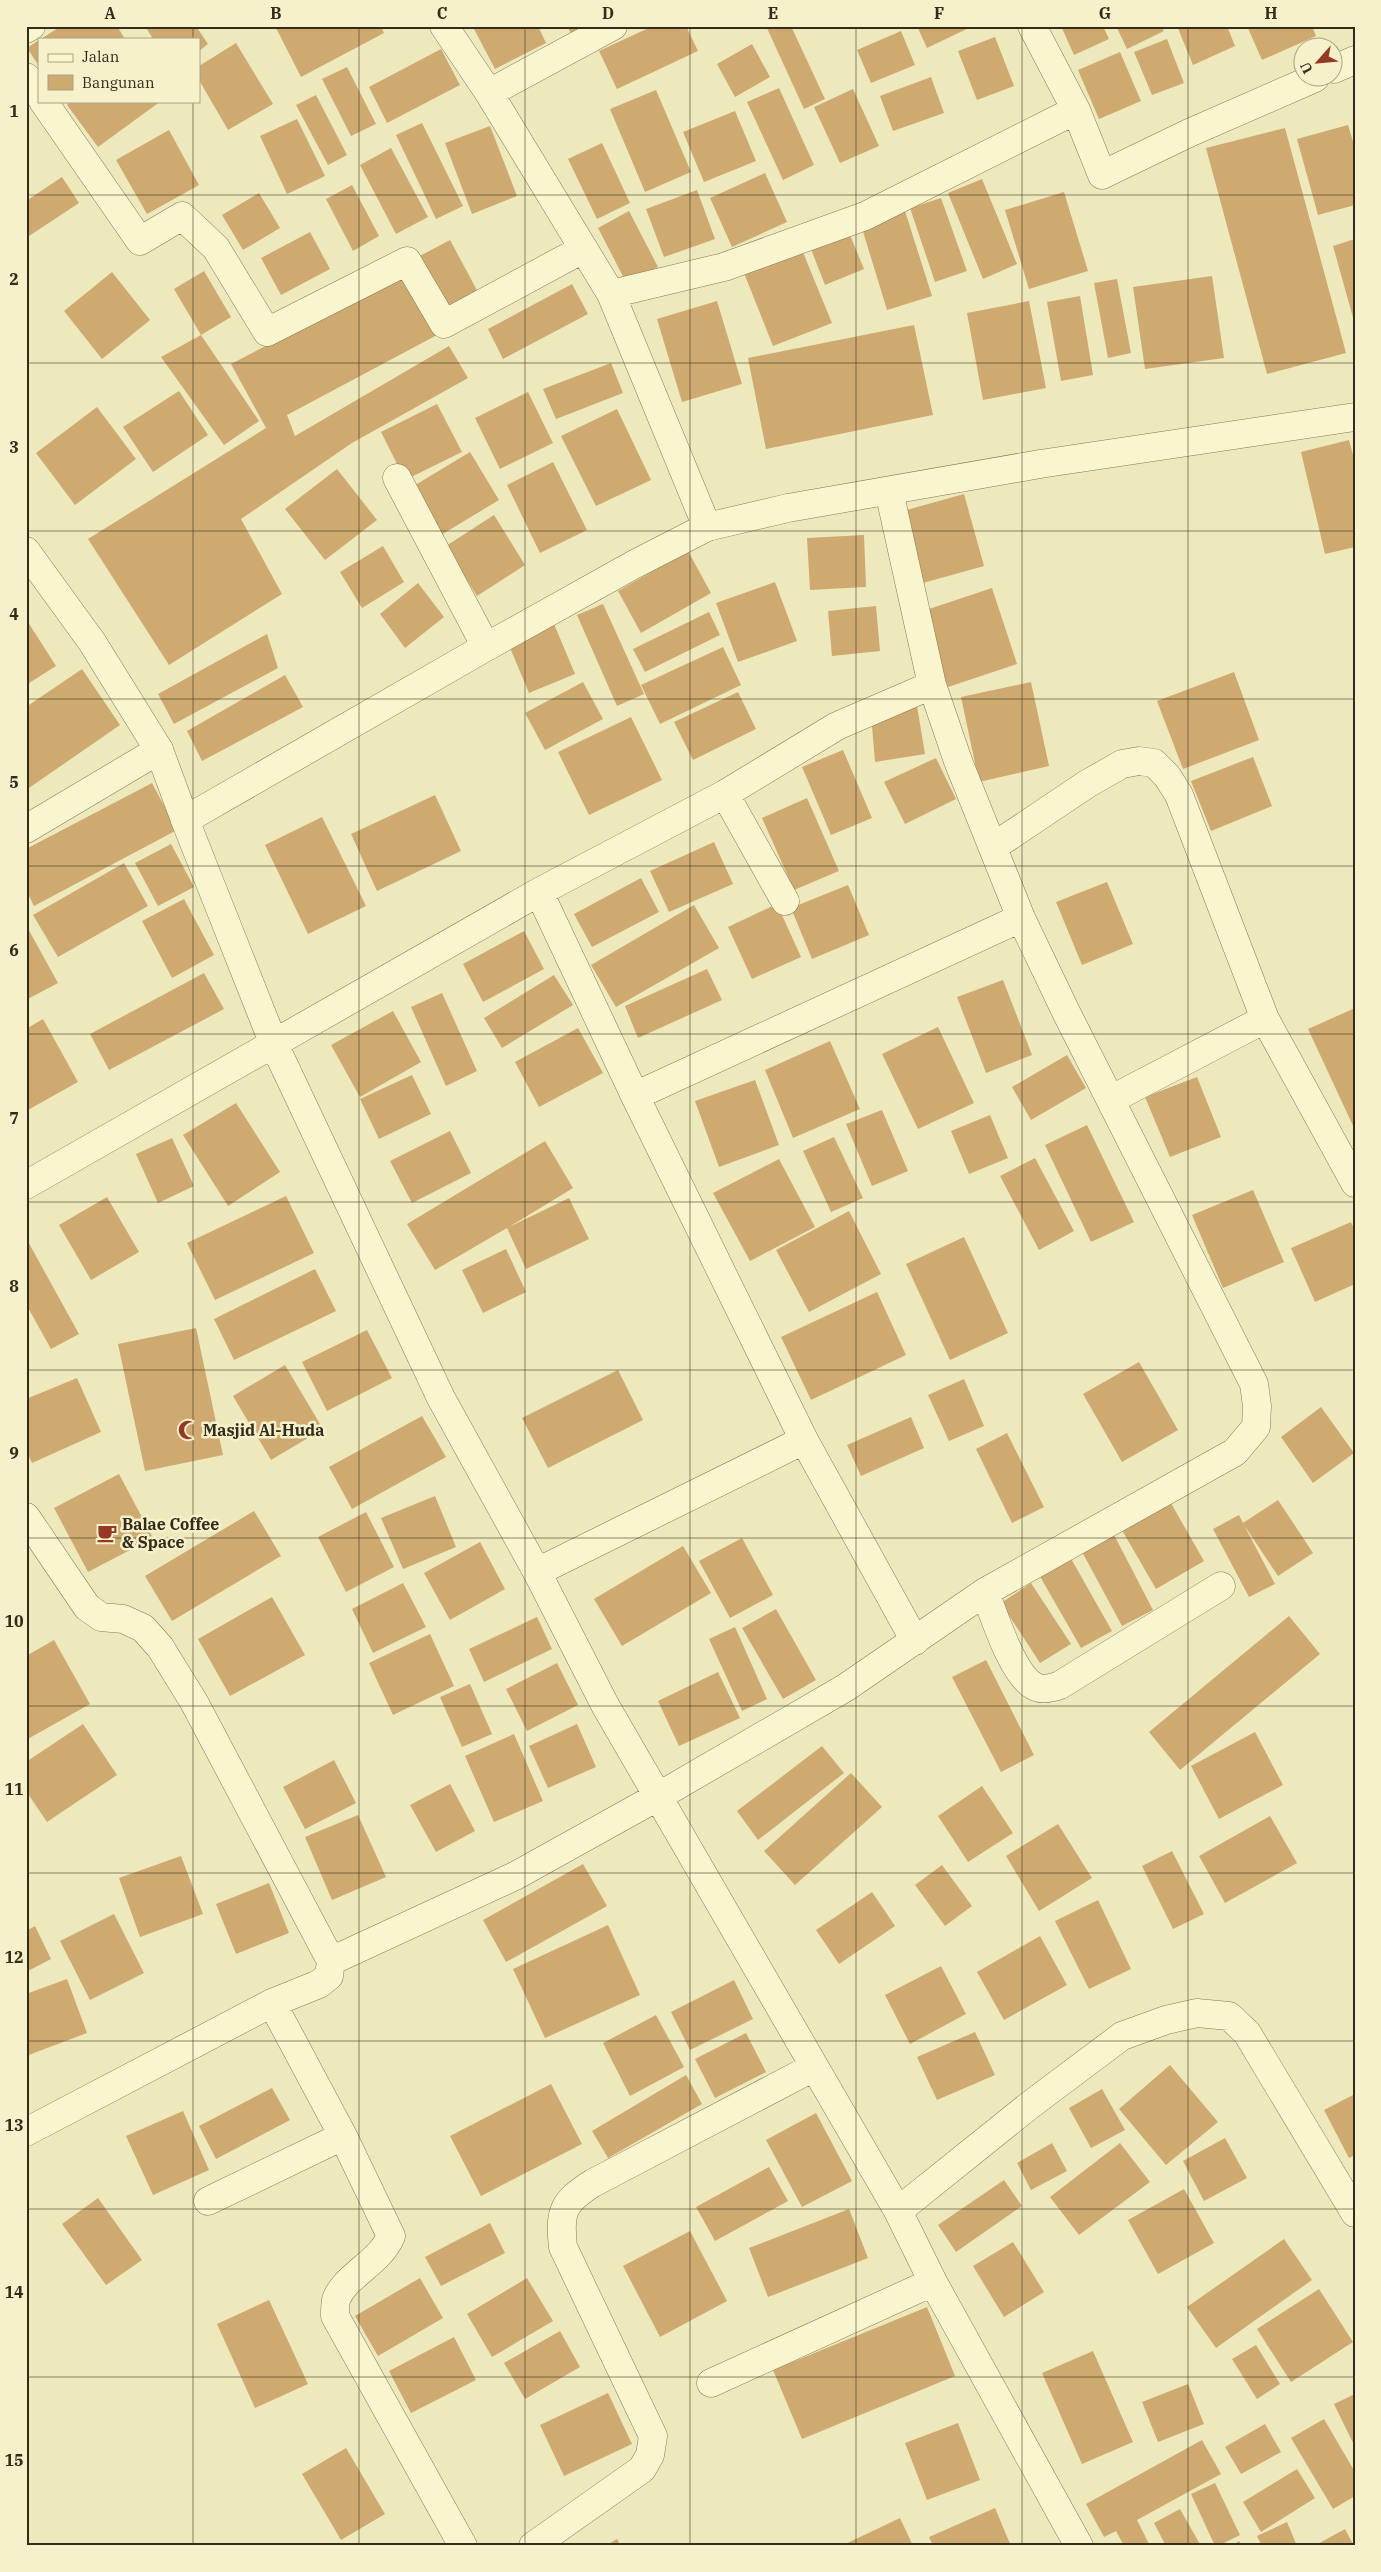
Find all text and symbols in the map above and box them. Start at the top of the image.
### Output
text: A [104,3,116,23]
text: B [270,3,282,23]
text: C [437,3,447,23]
text: D [602,3,614,23]
text: E [768,3,778,23]
text: F [934,3,944,23]
text: G [1099,3,1111,23]
text: H [1265,3,1278,23]
legend [38,38,200,102]
north arrow [1294,38,1344,88]
text: Jalan [82,47,120,66]
text: U [1296,59,1317,77]
text: Bangunan [82,73,155,92]
text: 1 [9,101,19,121]
text: 2 [9,269,19,289]
text: 3 [9,437,19,457]
text: 4 [9,604,19,624]
text: 5 [9,772,19,792]
text: 6 [9,940,19,960]
text: 7 [9,1108,19,1128]
text: 8 [9,1276,19,1296]
mosque icon: Masjid Al-Huda [177,1419,199,1441]
place label: Masjid Al-Huda [203,1420,324,1440]
text: 9 [9,1443,19,1463]
place label: Balae Coffee & Space [122,1514,219,1552]
cafe icon: Balae Coffee & Space [96,1522,118,1544]
text: 10 [4,1611,24,1631]
text: 11 [4,1779,24,1799]
text: 12 [4,1947,24,1967]
text: 13 [4,2115,24,2135]
text: 14 [4,2282,24,2302]
text: 15 [4,2450,24,2470]

